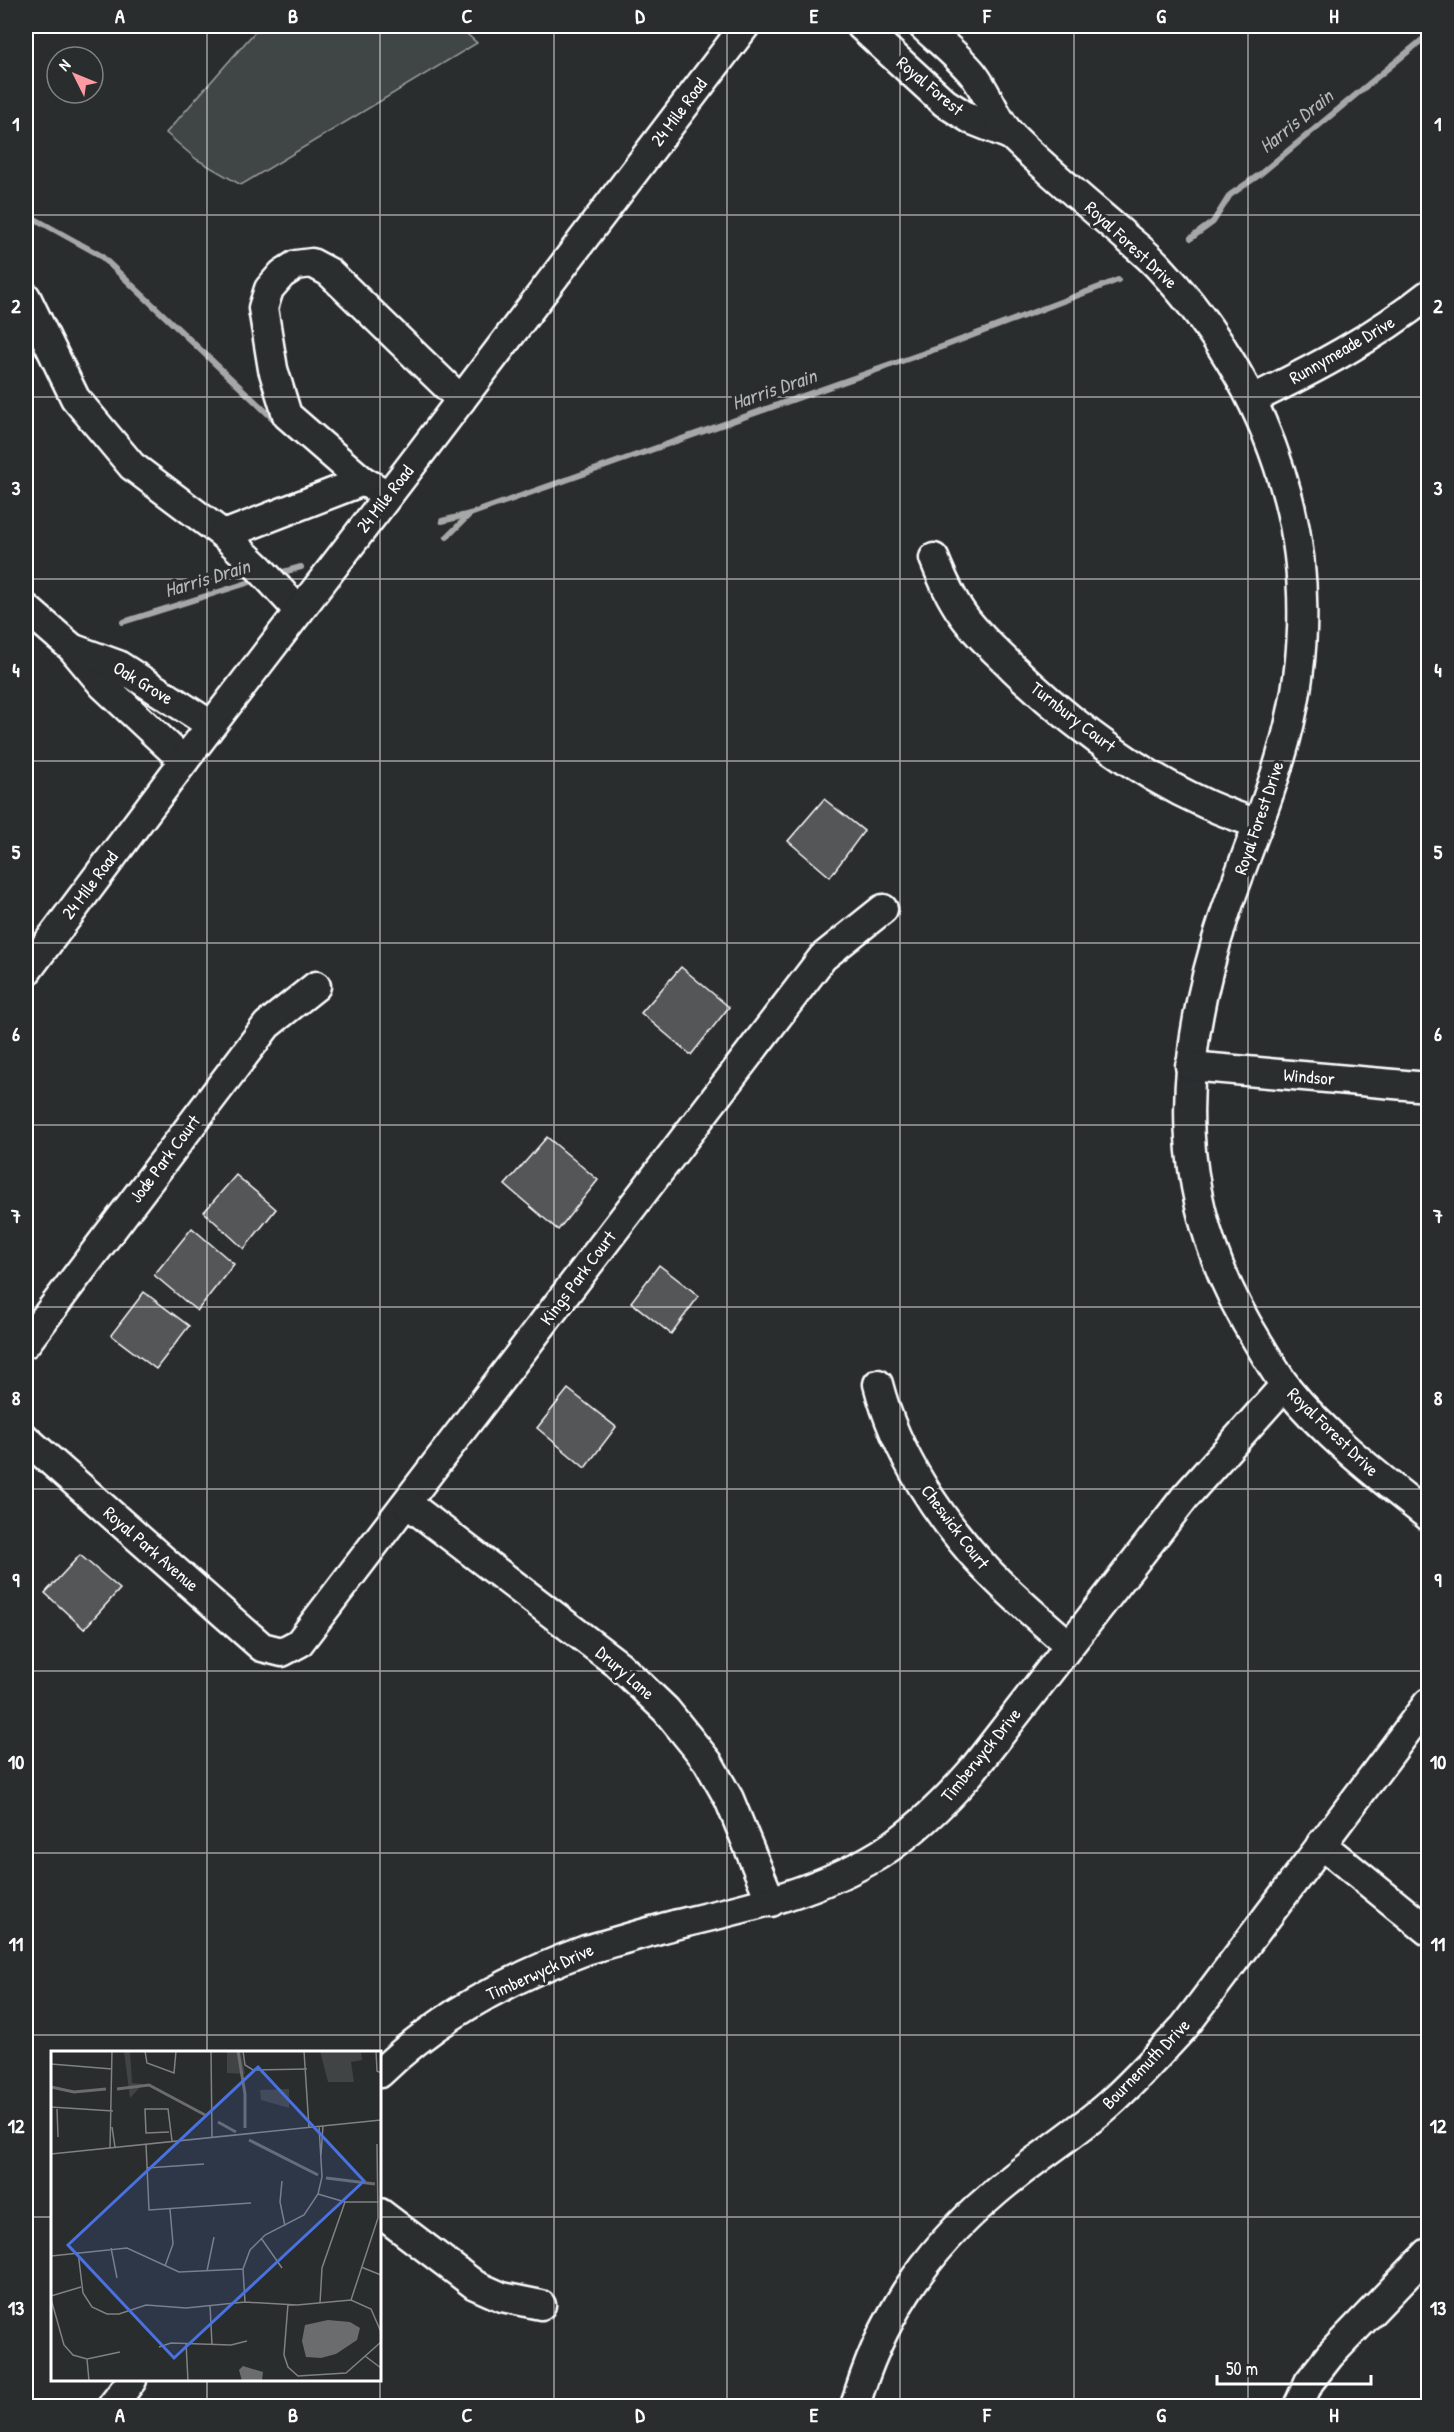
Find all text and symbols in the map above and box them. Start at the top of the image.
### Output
text: A [115,2,125,29]
text: B [288,2,298,29]
text: C [462,2,473,29]
text: D [635,2,645,29]
text: E [810,2,819,29]
text: F [982,2,992,29]
text: G [1156,2,1166,29]
text: H [1329,2,1339,29]
north arrow [45,45,105,105]
street label: Royal Forest [892,50,970,121]
text: N [53,54,75,75]
street label: 24 Mile Road [645,72,713,151]
water label: Harris Drain [1253,81,1340,159]
text: 1 [12,110,20,137]
text: 1 [1434,110,1442,137]
street label: Royal Forest Drive [1080,195,1183,294]
text: 2 [11,292,21,319]
text: 2 [1433,292,1443,319]
street label: Runnymeade Drive [1284,309,1399,390]
water label: Harris Drain [728,361,822,416]
street label: 24 Mile Road [350,460,419,538]
text: 3 [12,474,21,501]
text: 3 [1434,474,1443,501]
water label: Harris Drain [161,551,255,603]
street label: Oak Grove [109,655,178,710]
text: 4 [12,656,20,683]
text: 4 [1434,656,1442,683]
street label: Turnbury Court [1026,676,1122,758]
street label: Royal Forest Drive [1227,758,1290,878]
text: 5 [12,838,21,865]
text: 5 [1434,838,1443,865]
street label: 24 Mile Road [56,845,124,924]
text: 6 [12,1020,20,1047]
text: 6 [1434,1020,1442,1047]
street label: Windsor [1282,1062,1336,1091]
street label: Jode Park Court [123,1109,206,1208]
text: 7 [10,1202,21,1229]
text: 7 [1432,1202,1443,1229]
street label: Kings Park Court [534,1225,622,1330]
street label: Royal Forest Drive [1282,1382,1385,1482]
text: 8 [12,1384,21,1411]
text: 8 [1434,1384,1443,1411]
street label: Cheswick Court [915,1479,996,1575]
street label: Royal Park Avenue [98,1500,204,1597]
text: 9 [12,1566,20,1593]
text: 9 [1434,1566,1442,1593]
street label: Drury Lane [591,1640,660,1705]
street label: Timberwyck Drive [935,1702,1026,1807]
text: 10 [8,1748,24,1775]
text: 10 [1430,1748,1446,1775]
text: 11 [9,1930,23,1957]
text: 11 [1431,1930,1445,1957]
street label: Timberwyck Drive [482,1937,597,2006]
street label: Bournemuth Drive [1096,2013,1195,2114]
inset map [51,2051,381,2381]
text: 12 [8,2112,25,2139]
text: 12 [1430,2112,1447,2139]
text: 13 [8,2294,24,2321]
text: 13 [1430,2294,1446,2321]
scale bar [1217,2348,1372,2386]
text: 50 m [1226,2356,1258,2381]
text: A [115,2401,125,2428]
text: B [288,2401,298,2428]
text: C [462,2401,473,2428]
text: D [635,2401,645,2428]
text: E [810,2401,819,2428]
text: F [982,2401,992,2428]
text: G [1156,2401,1166,2428]
text: H [1329,2401,1339,2428]

